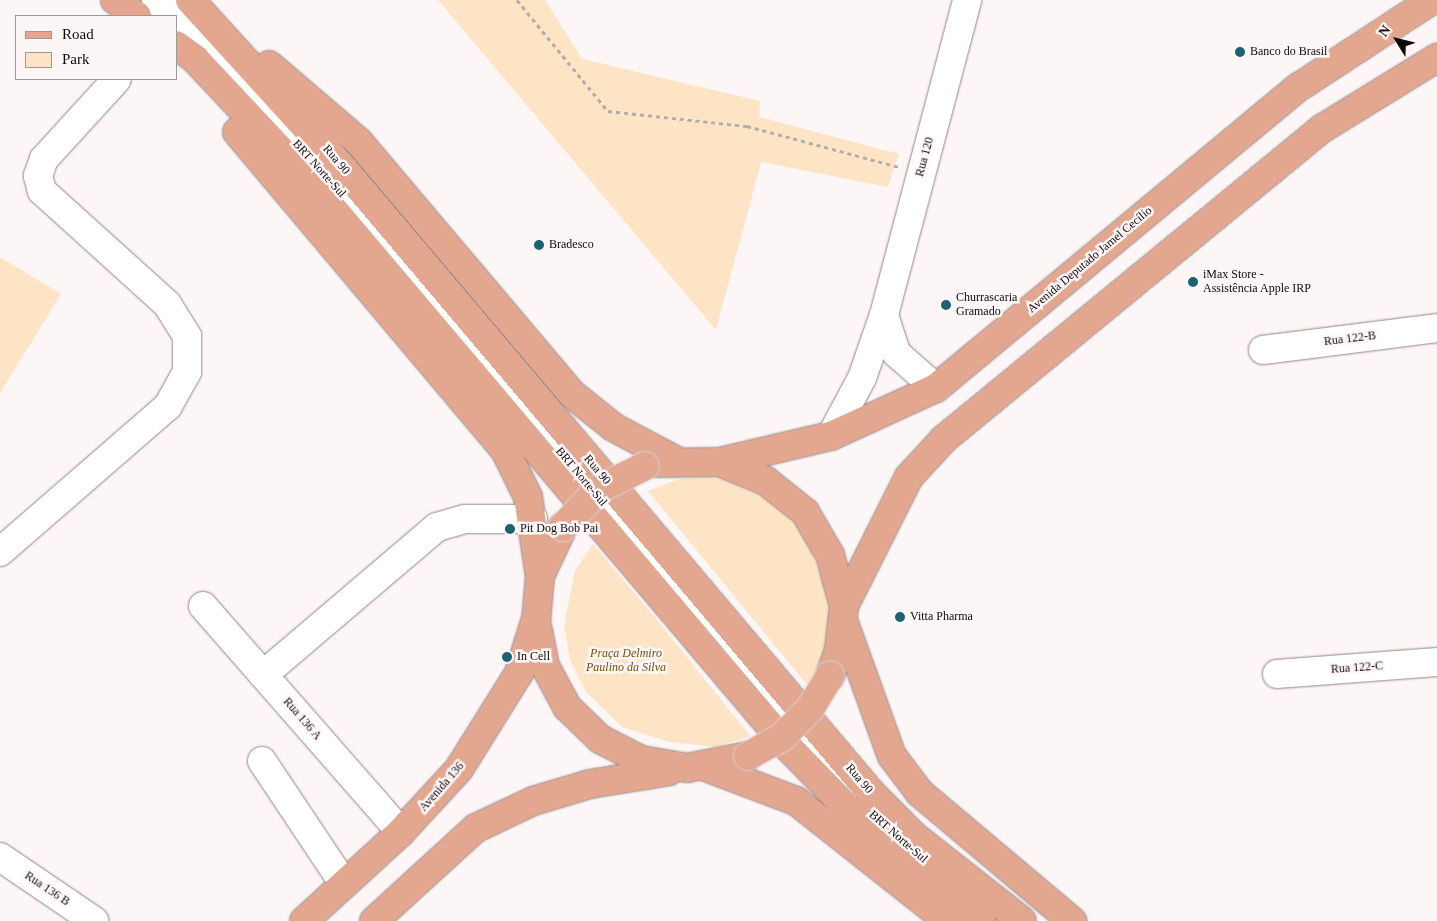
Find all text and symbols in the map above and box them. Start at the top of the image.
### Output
legend [15,15,178,80]
north arrow [1372,15,1422,65]
text: N [1375,22,1394,39]
text: Road [62,26,94,42]
place label: Banco do Brasil [1250,45,1327,59]
marker: Banco do Brasil [1234,46,1246,58]
text: Park [62,51,90,67]
street label: Rua 120 [913,136,937,178]
street label: BRT Norte-Sul [289,137,349,201]
street label: Rua 90 [319,142,353,178]
street label: Avenida Deputado Jamel Cecílio [1025,204,1155,316]
place label: Bradesco [549,238,594,252]
marker: Bradesco [533,239,545,251]
place label: iMax Store - Assistência Apple IRP [1203,268,1312,296]
marker: iMax Store - Assistência Apple IRP [1187,276,1199,288]
place label: Churrascaria Gramado [956,291,1017,319]
marker: Churrascaria Gramado [940,299,952,311]
street label: Rua 122-B [1323,329,1377,349]
street label: BRT Norte-Sul [552,444,610,510]
street label: Rua 90 [580,452,614,488]
place label: Pit Dog Bob Pai [520,522,598,536]
marker: Pit Dog Bob Pai [504,523,516,535]
place label: Vitta Pharma [910,610,973,624]
marker: Vitta Pharma [894,611,906,623]
park label: Praça Delmiro Paulino da Silva [586,647,666,675]
place label: In Cell [517,650,550,664]
marker: In Cell [501,651,513,663]
street label: Rua 122-C [1330,659,1384,677]
street label: Rua 136 A [280,695,324,743]
street label: Avenida 136 [417,759,467,815]
street label: Rua 90 [842,761,876,797]
street label: BRT Norte-Sul [866,808,930,866]
street label: Rua 136 B [22,869,72,909]

